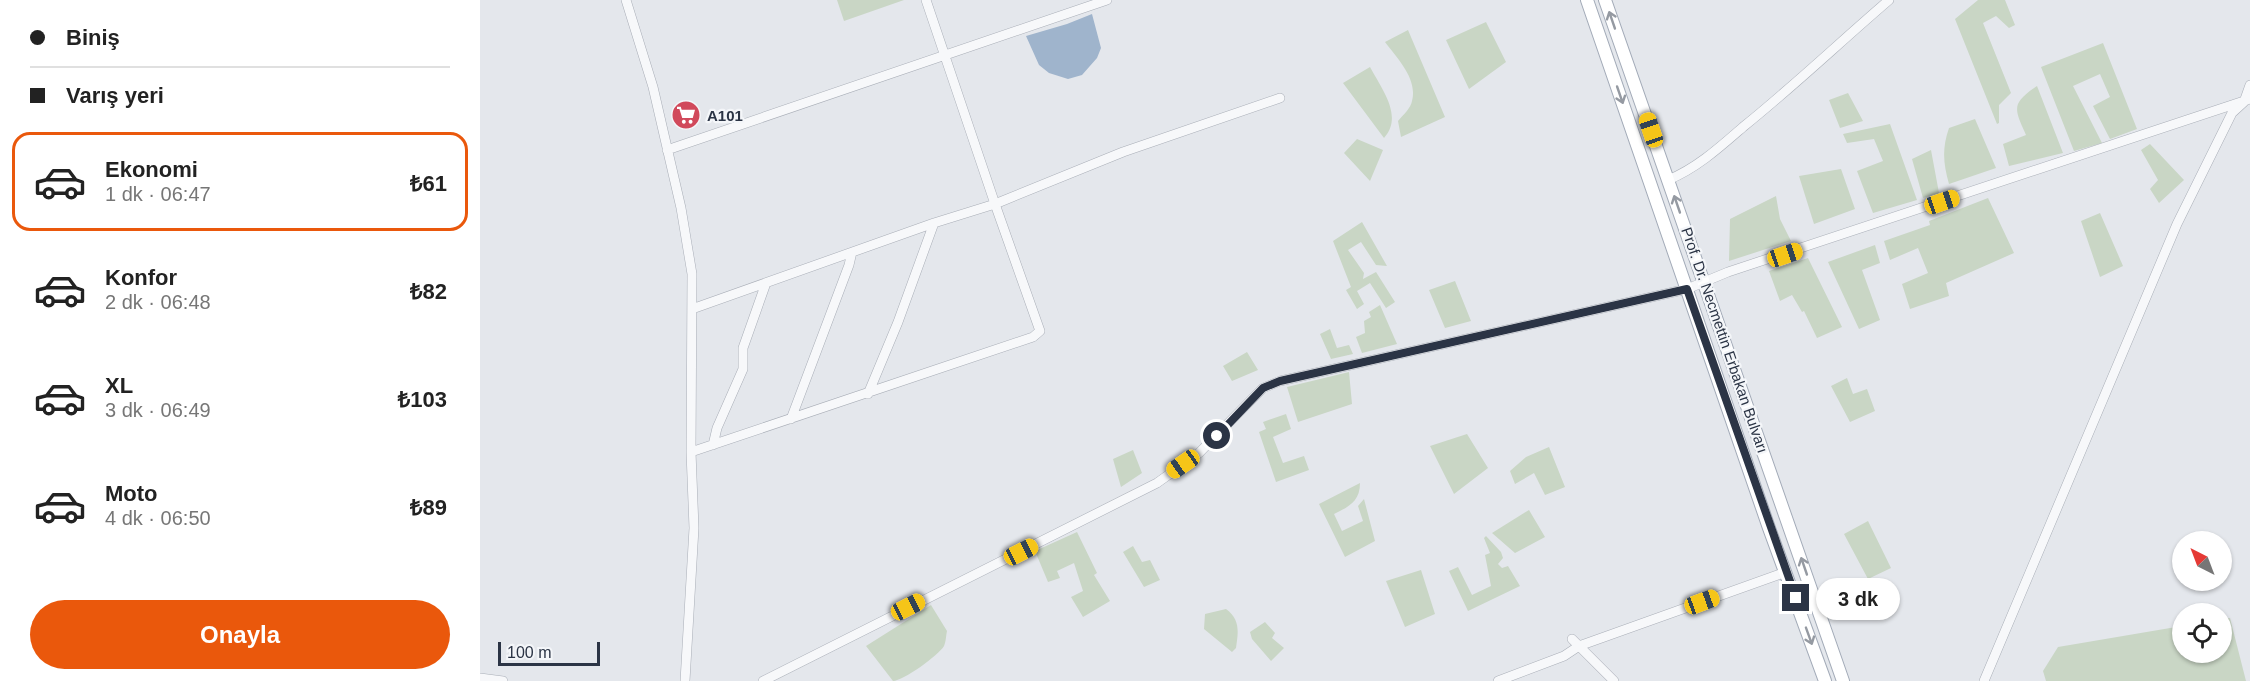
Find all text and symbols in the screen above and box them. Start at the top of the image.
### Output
one-way arrow [1606,11,1617,30]
text: Biniş [66,25,120,50]
text: Varış yeri [66,83,164,108]
one-way arrow [1616,85,1627,104]
supermarket icon: A101 [670,99,702,131]
place label: A101 [707,107,743,124]
car [1637,110,1665,150]
icon: car [33,155,87,209]
text: Ekonomi [105,157,198,182]
text: ₺61 [410,171,447,196]
text: 1 dk · 06:47 [105,183,211,205]
car [1922,188,1962,216]
one-way arrow [1670,195,1681,214]
street label: Prof. Dr. Necmettin Erbakan Bulvarı [1678,225,1772,455]
car [1765,241,1805,269]
icon: car [33,263,87,317]
text: Konfor [105,265,177,290]
text: ₺82 [410,279,447,304]
text: 2 dk · 06:48 [105,291,211,313]
icon: car [33,371,87,425]
text: XL [105,373,133,398]
text: ₺103 [398,387,447,412]
text: 3 dk · 06:49 [105,399,211,421]
route start [1203,422,1230,449]
car [1163,446,1203,482]
icon: car [33,479,87,533]
text: Moto [105,481,158,506]
text: ₺89 [410,495,447,520]
text: 4 dk · 06:50 [105,507,211,529]
north arrow [2172,531,2232,591]
map controls [2172,531,2232,663]
car [1001,536,1041,568]
one-way arrow [1797,557,1808,576]
callout: 3 dk [1817,577,1901,619]
route end [1782,584,1809,611]
car [1682,587,1722,617]
text: 3 dk [1838,588,1878,610]
car [888,591,928,623]
button: Onayla [30,600,450,669]
button: locate [2172,603,2232,663]
one-way arrow [1805,626,1816,645]
scale bar [498,639,600,666]
text: 100 m [507,644,551,661]

